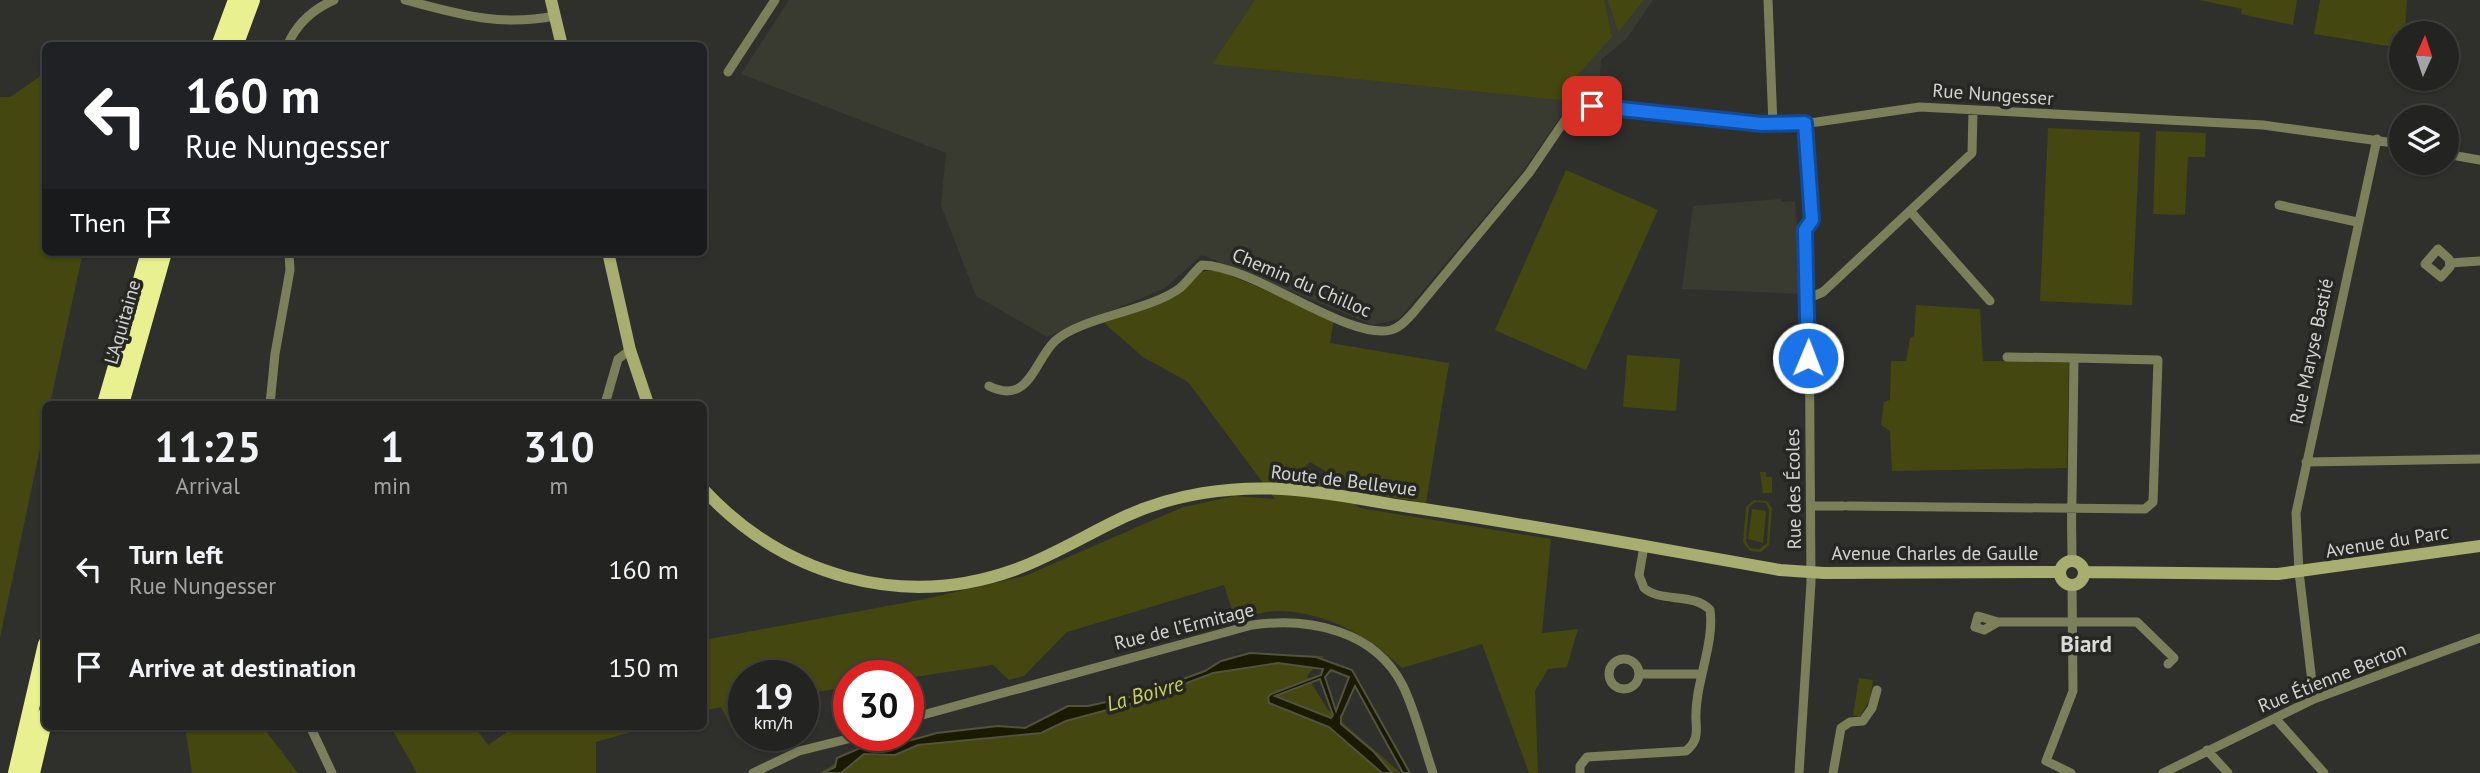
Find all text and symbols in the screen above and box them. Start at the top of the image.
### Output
north arrow [2389,21,2459,91]
map controls [2389,21,2459,175]
text: 160 m [185,63,320,127]
icon: left [70,70,161,161]
pin [1562,76,1622,136]
street label: Rue Nungesser [1932,78,2055,110]
icon: arrive [1573,87,1611,125]
button: layers [2389,105,2459,175]
text: Rue Nungesser [185,125,390,167]
icon: arrive [140,203,178,241]
text: Then [70,206,126,239]
street label: Chemin du Chilloc [1229,242,1375,322]
street label: Rue Maryse Bastié [2284,276,2338,426]
street label: L'Aquitaine [99,277,145,367]
position arrow [1771,321,1845,395]
text: 11:25 [154,419,261,474]
text: 1 [380,419,404,474]
text: 310 [523,419,595,474]
street label: Rue des Écoles [1780,428,1806,550]
street label: Route de Bellevue [1270,459,1418,501]
text: Arrival [175,471,240,500]
text: min [373,471,411,500]
text: m [550,471,568,500]
street label: Avenue du Parc [2324,519,2450,563]
text: Turn left [129,538,223,571]
street label: Avenue Charles de Gaulle [1832,541,2038,565]
icon: left [70,550,108,588]
text: 160 m [608,553,679,586]
text: Rue Nungesser [129,571,276,600]
street label: Rue de l’Ermitage [1112,597,1256,655]
district label: Biard [2060,629,2112,658]
street label: Rue Étienne Berton [2254,636,2410,718]
icon: arrive [70,648,108,686]
text: Arrive at destination [129,651,356,684]
text: 150 m [608,651,679,684]
speed limit sign: 30 [833,660,924,751]
water label: La Boivre [1103,670,1187,717]
text: 19 [754,673,793,719]
text: km/h [754,711,793,734]

